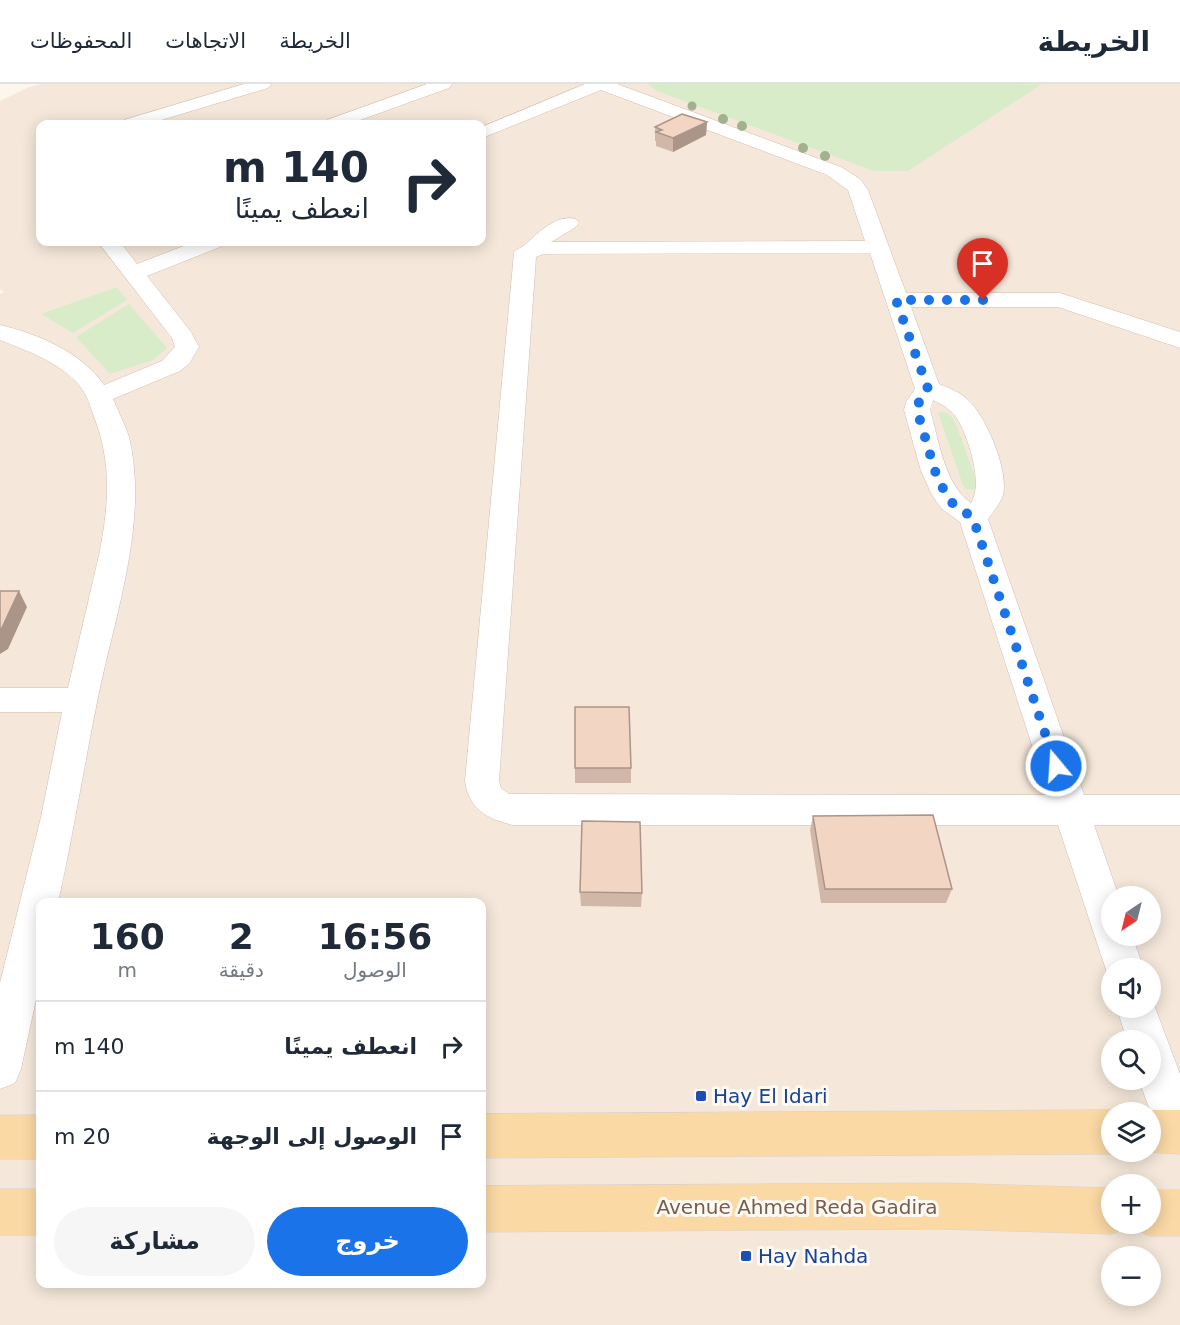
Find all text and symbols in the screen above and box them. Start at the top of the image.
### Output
text: الخريطة [1038,25,1150,58]
text: المحفوظات [30,29,132,53]
text: الاتجاهات [165,29,246,53]
text: الخريطة [279,29,351,53]
text: 140 m [223,143,369,192]
icon: right [390,144,468,222]
text: انعطف يمينًا [235,193,369,224]
pin [957,238,1008,300]
icon: arrive [966,247,999,280]
position arrow [1024,734,1088,798]
north arrow [1101,886,1161,946]
map controls [1101,886,1161,1306]
text: 160 [90,916,165,957]
text: 2 [229,916,254,957]
text: 16:56 [318,916,432,957]
text: m [118,958,137,982]
text: دقيقة [219,958,264,982]
text: الوصول [343,958,407,982]
button: sound [1101,958,1161,1018]
icon: right [435,1030,468,1063]
button: search [1101,1030,1161,1090]
text: 140 m [54,1034,124,1059]
text: انعطف يمينًا [284,1034,417,1059]
place label: Hay El Idari [713,1084,828,1108]
marker: Hay El Idari [694,1089,708,1103]
button: layers [1101,1102,1161,1162]
icon: arrive [435,1120,468,1153]
text: 20 m [54,1124,110,1149]
text: الوصول إلى الوجهة [207,1124,417,1149]
button: + [1101,1174,1161,1234]
street label: Avenue Ahmed Reda Gadira [657,1195,937,1219]
button: مشاركة [54,1207,255,1276]
button: خروج [267,1207,468,1276]
place label: Hay Nahda [758,1244,868,1268]
button: − [1101,1246,1161,1306]
marker: Hay Nahda [739,1249,753,1263]

